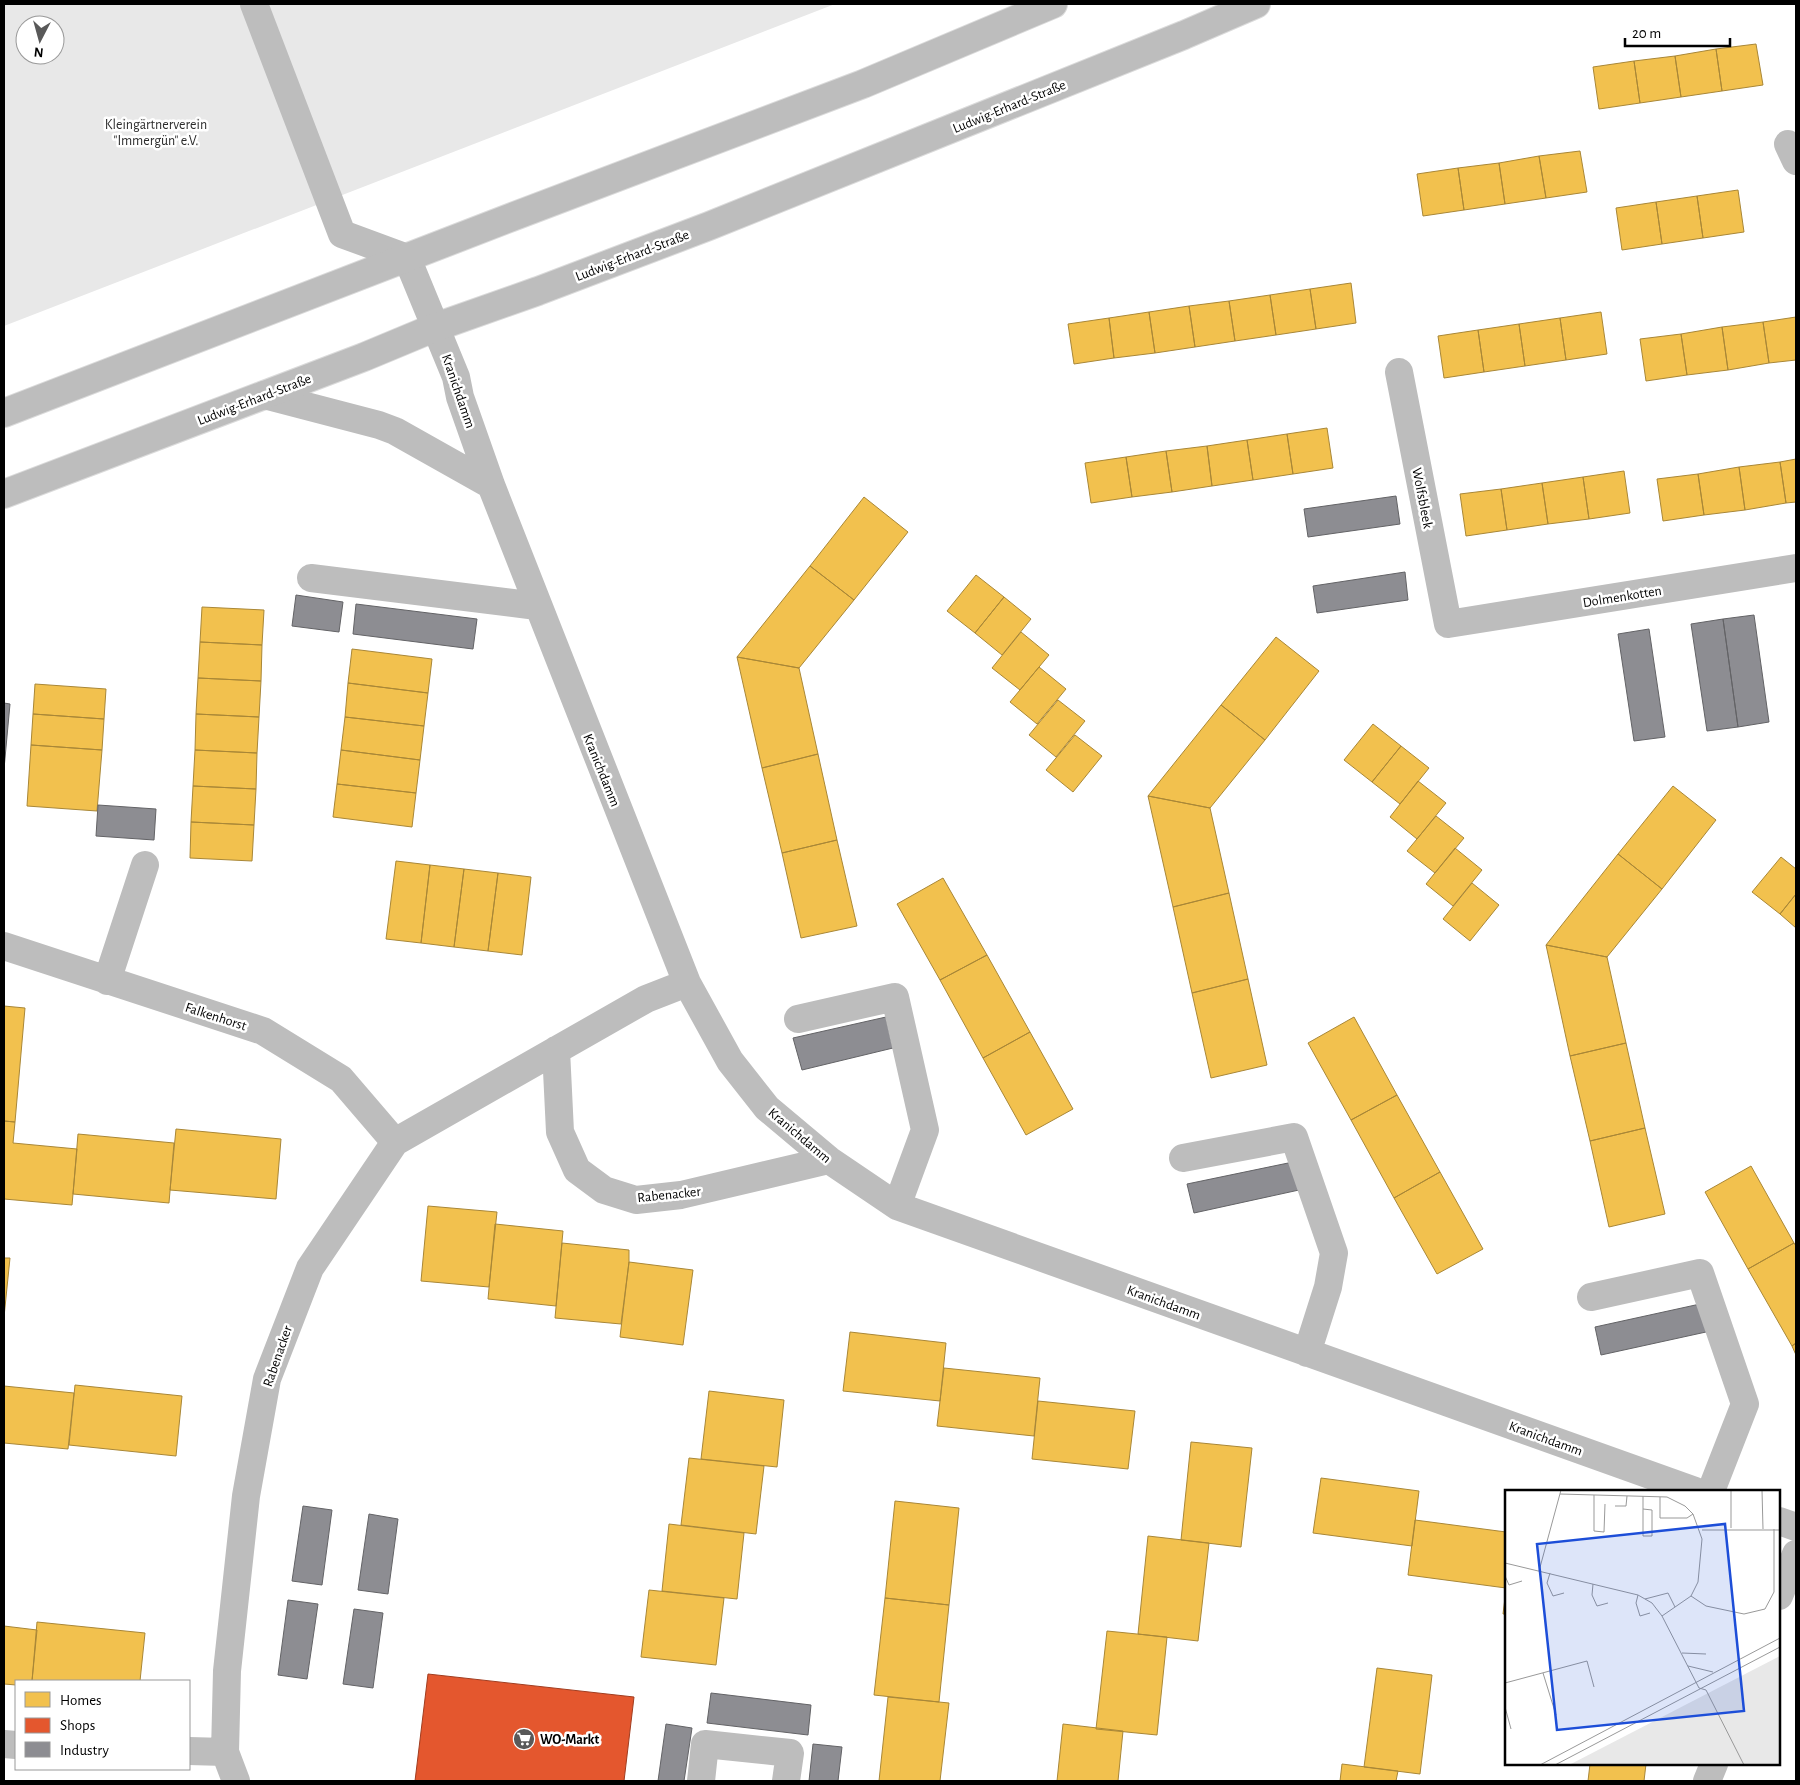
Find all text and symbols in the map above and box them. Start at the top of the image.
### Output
north arrow [15,15,65,65]
scale bar [1625,15,1730,47]
text: 20 m [1632,26,1661,41]
text: N [33,44,44,59]
street label: Ludwig-Erhard-Straße [951,78,1068,136]
park label: Kleingärtnerverein "Immergün" e.V. [105,118,207,148]
street label: Ludwig-Erhard-Straße [574,228,691,284]
street label: Kranichdamm [439,352,477,430]
street label: Ludwig-Erhard-Straße [196,372,313,428]
street label: Wolfsbleek [1409,467,1435,530]
street label: Dolmenkotten [1582,584,1663,610]
street label: Kranichdamm [580,732,622,809]
street label: Falkenhorst [183,1000,249,1034]
street label: Kranichdamm [765,1106,833,1166]
street label: Rabenacker [637,1185,702,1205]
street label: Kranichdamm [1125,1283,1202,1323]
street label: Rabenacker [261,1323,295,1389]
street label: Kranichdamm [1507,1419,1584,1459]
inset map [1505,1490,1780,1765]
legend [15,1680,190,1770]
text: Homes [60,1693,102,1708]
text: Shops [60,1718,95,1733]
supermarket icon: WO-Markt [512,1727,536,1751]
place label: WO-Markt [540,1733,600,1747]
text: Industry [60,1743,109,1758]

